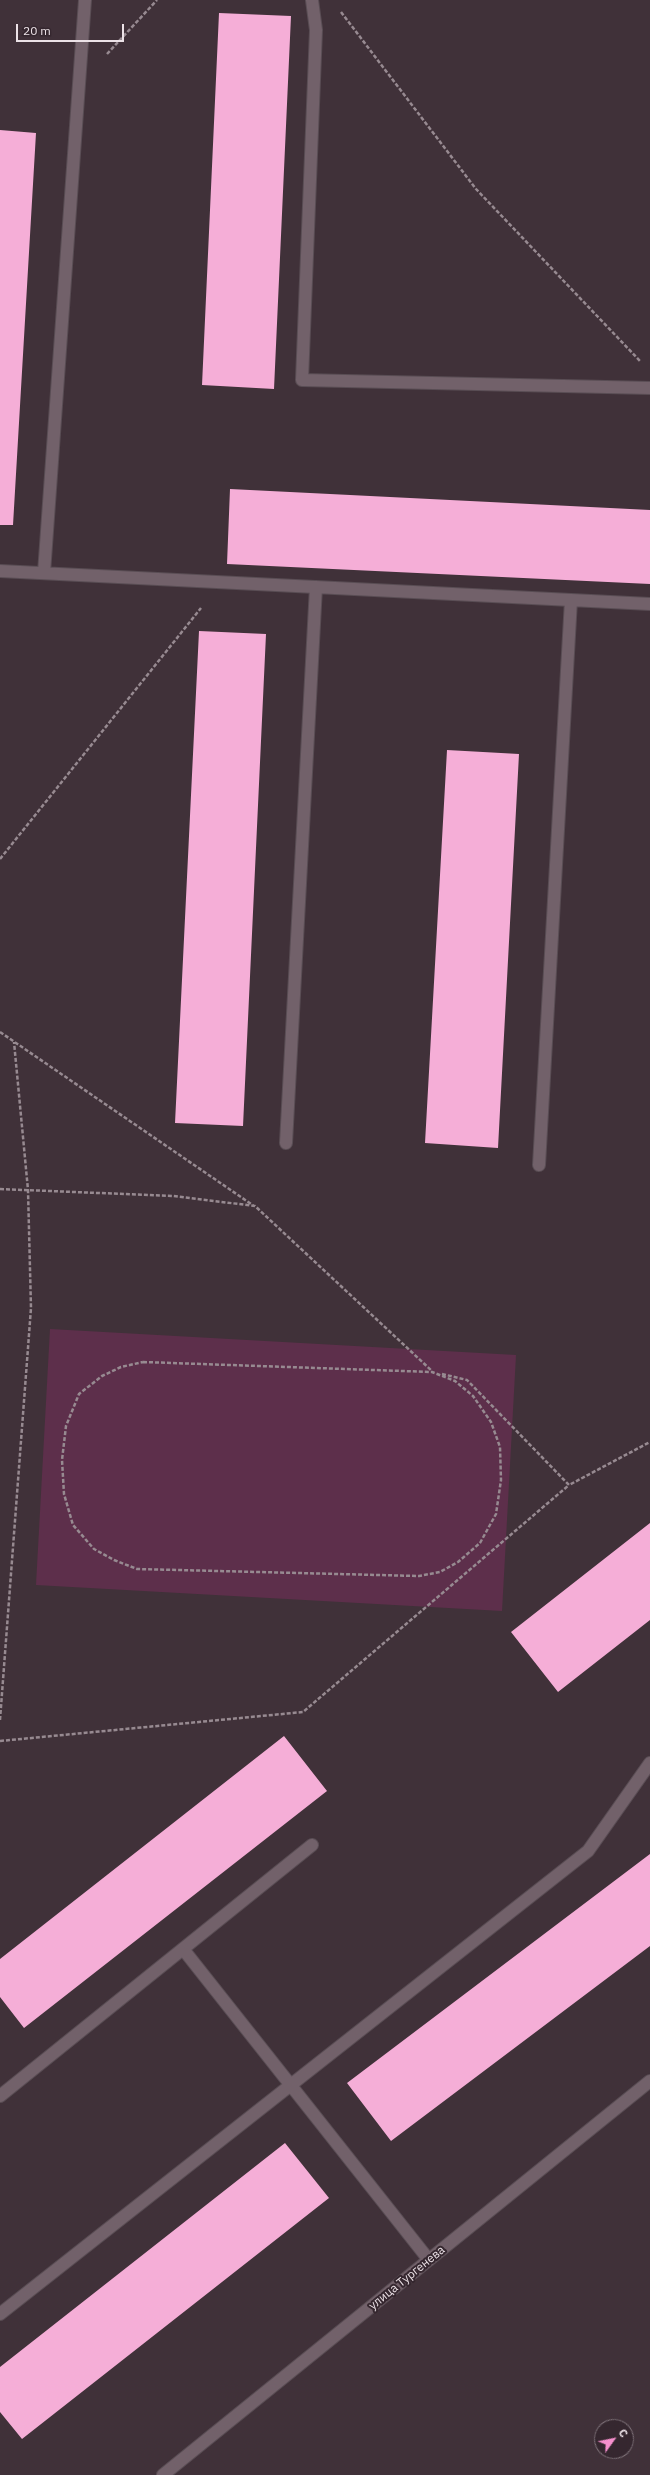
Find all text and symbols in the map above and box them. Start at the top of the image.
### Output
scale bar [18,16,126,42]
text: 20 m [23,23,51,38]
street label: улица Тургенева [366,2243,448,2313]
north arrow [594,2419,634,2459]
text: С [615,2426,631,2440]

